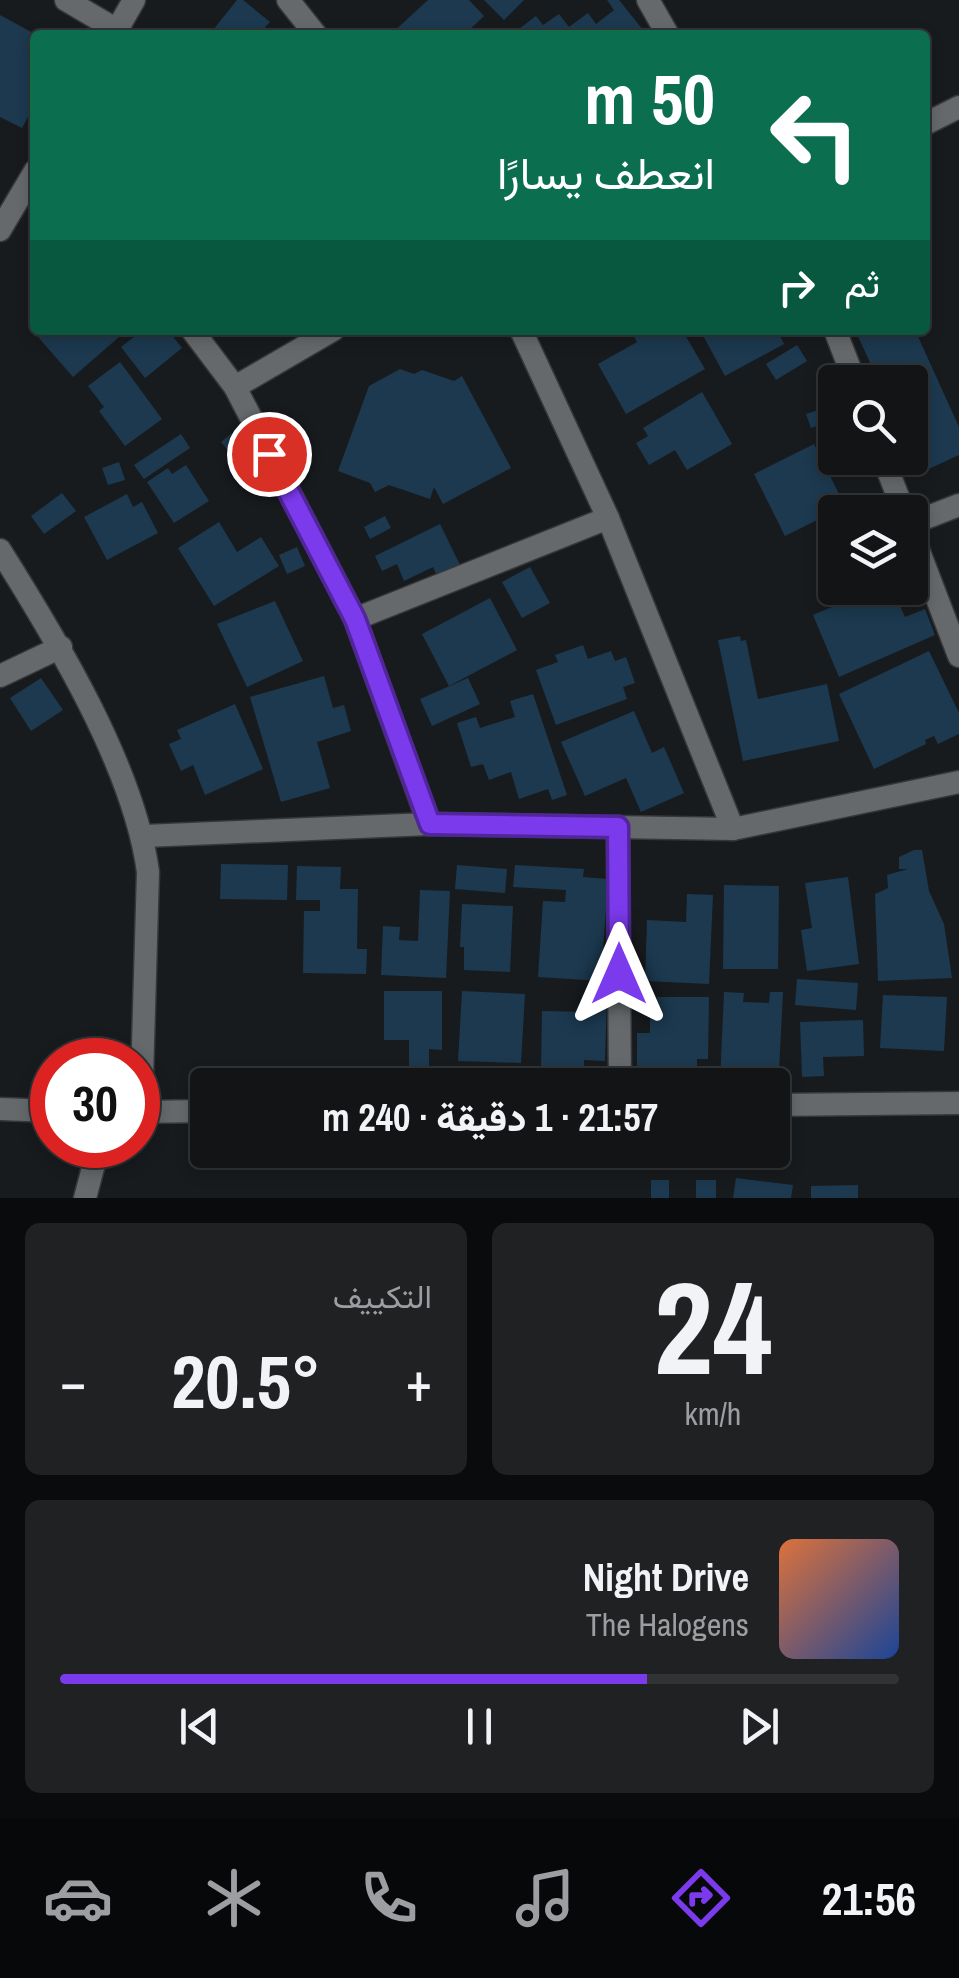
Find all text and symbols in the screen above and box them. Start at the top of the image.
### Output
text: 50 m [584,52,715,146]
icon: left [750,70,880,200]
text: انعطف يسارًا [497,142,715,203]
text: ثم [844,258,880,309]
icon: right [769,260,824,315]
map controls [818,365,928,605]
button: search [818,365,928,475]
pin [227,412,312,497]
icon: arrive [242,427,297,482]
button: layers [818,495,928,605]
position arrow [567,922,671,1026]
speed limit sign: 30 [30,1038,160,1168]
text: 21:57 · 1 دقيقة · 240 m [322,1092,658,1143]
text: 24 [654,1239,772,1415]
text: التكييف [333,1275,432,1318]
text: 20.5° [171,1330,321,1431]
text: − [60,1344,86,1418]
text: + [406,1344,432,1418]
text: km/h [685,1392,741,1435]
text: Night Drive [583,1552,749,1603]
text: The Halogens [586,1603,749,1646]
icon: previous [172,1699,227,1754]
icon: pause [452,1699,507,1754]
icon: next [732,1699,787,1754]
icon: car [43,1863,113,1933]
icon: climate [199,1863,269,1933]
icon: phone [354,1863,424,1933]
icon: music [510,1863,580,1933]
icon: directions [666,1863,736,1933]
text: 21:56 [822,1868,916,1929]

